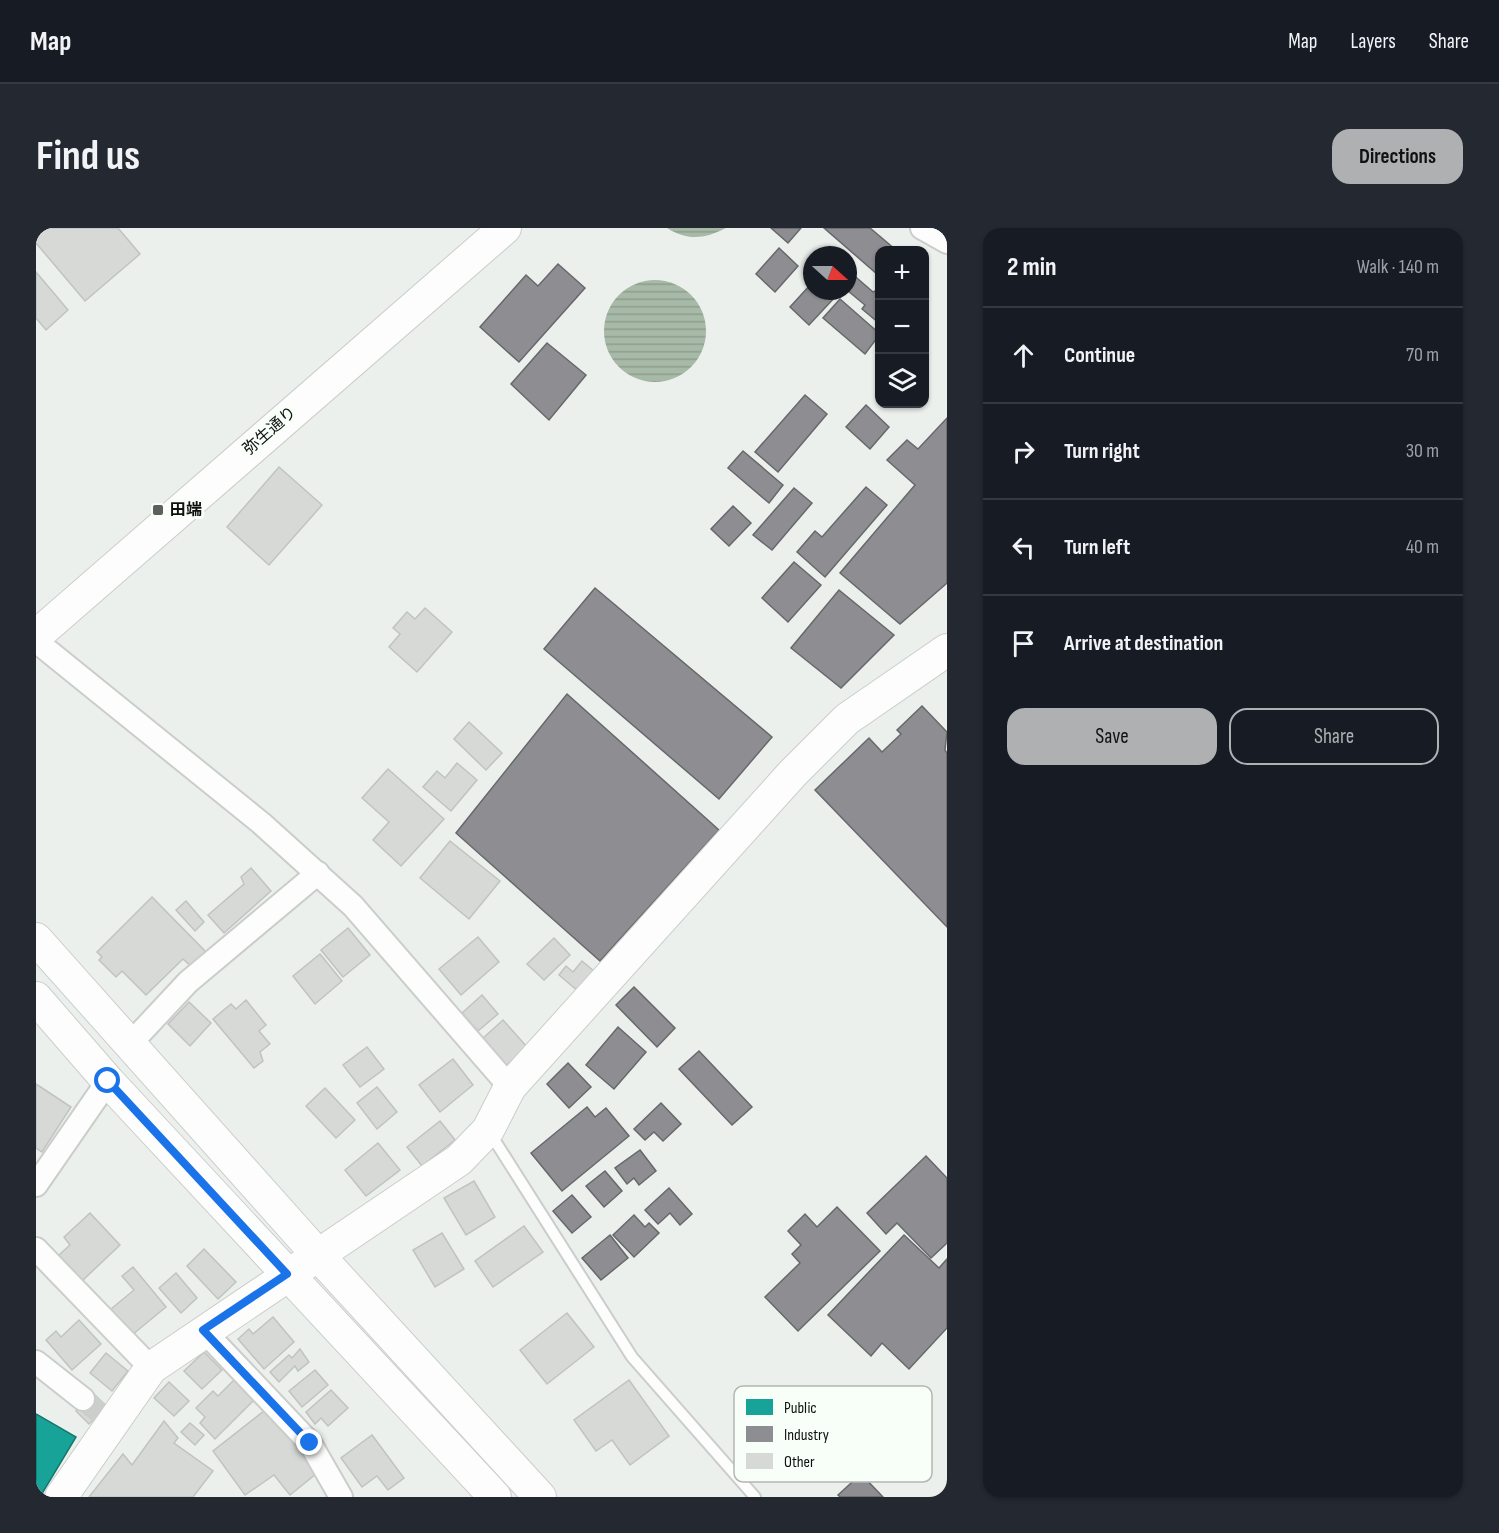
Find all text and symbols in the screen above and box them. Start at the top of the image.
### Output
text: Map [30,25,71,58]
text: Map [1288,29,1317,54]
text: Layers [1350,29,1396,54]
text: Share [1429,29,1469,54]
button: Directions [1332,129,1463,184]
text: Find us [36,131,140,182]
north arrow [803,246,857,300]
map controls [875,246,929,408]
button: + [875,246,929,300]
text: 2 min [1007,252,1057,283]
text: Walk · 140 m [1357,255,1439,279]
button: − [875,300,929,354]
icon: ahead [1007,339,1040,372]
text: Continue [1064,342,1135,369]
text: 70 m [1406,343,1439,367]
button: layers [875,354,929,408]
street label: 弥生通り [240,403,300,459]
icon: right [1007,435,1040,468]
text: Turn right [1064,438,1140,465]
text: 30 m [1406,439,1439,463]
place label: 田端 [170,501,202,520]
marker: 田端 [151,503,165,517]
icon: left [1007,531,1040,564]
text: Turn left [1064,534,1130,561]
text: 40 m [1406,535,1439,559]
icon: arrive [1007,627,1040,660]
text: Arrive at destination [1064,630,1223,657]
button: Save [1007,708,1217,765]
button: Share [1229,708,1439,765]
route start [94,1067,120,1093]
legend [734,1386,932,1482]
text: Public [784,1399,817,1418]
text: Industry [784,1426,829,1445]
route end [296,1429,322,1455]
text: Other [784,1453,815,1472]

